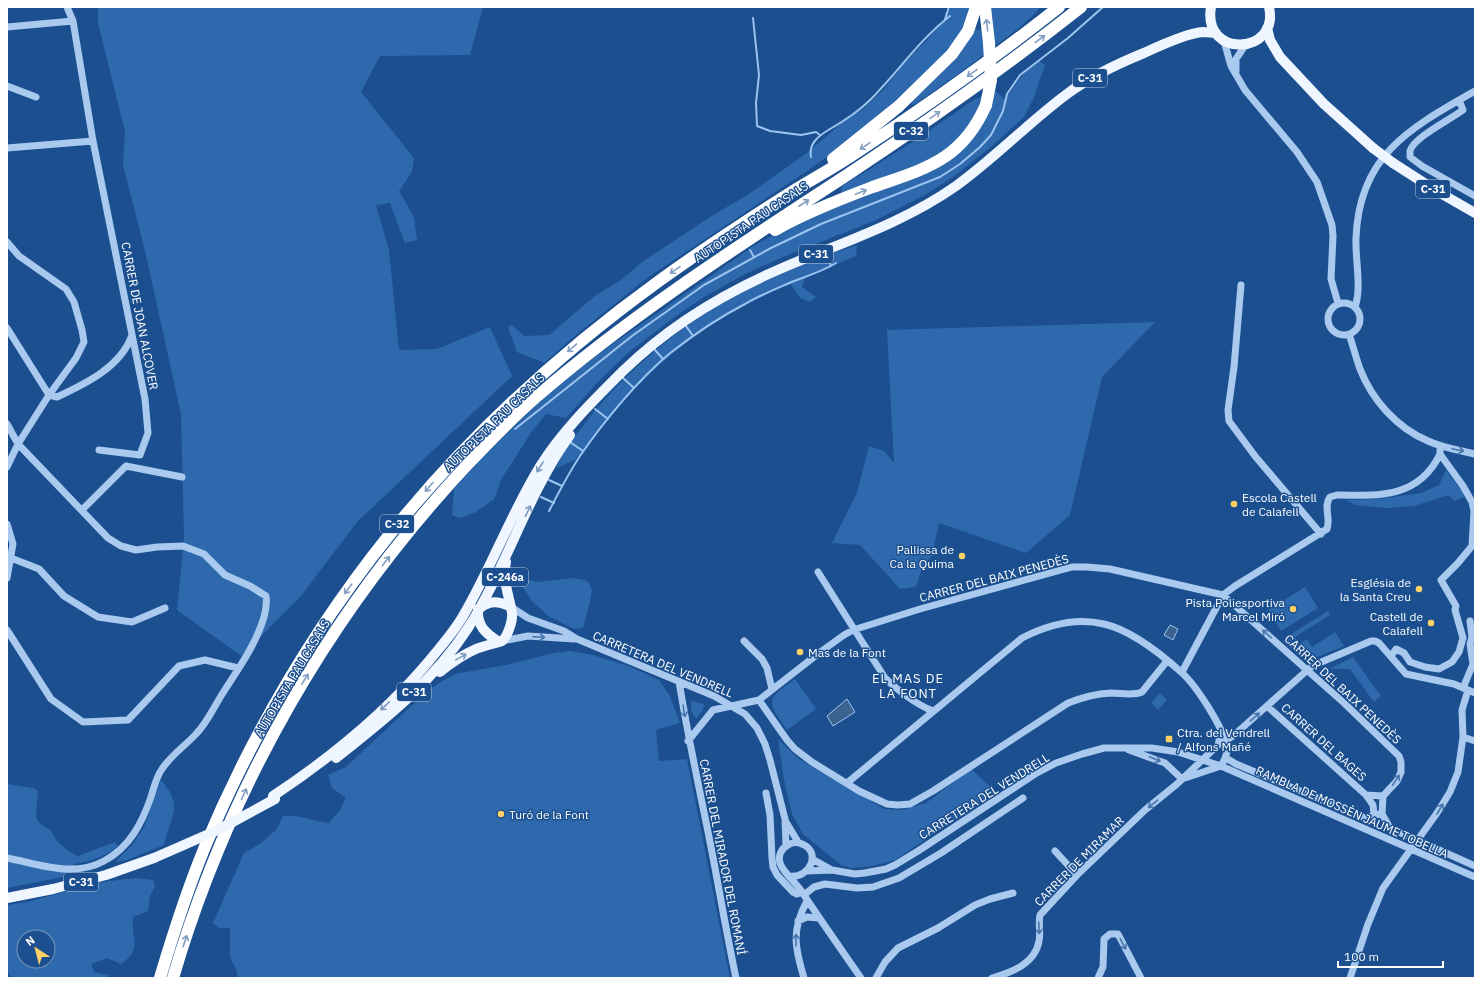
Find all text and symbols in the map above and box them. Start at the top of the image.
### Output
one-way arrow [983,19,991,32]
one-way arrow [1035,34,1046,43]
one-way arrow [967,69,978,77]
road number: C-31 [1073,69,1107,87]
one-way arrow [929,111,940,119]
road number: C-32 [894,122,928,140]
one-way arrow [859,143,871,151]
street label: AUTOPISTA PAU CASALS [691,178,811,266]
road number: C-31 [1416,180,1450,198]
one-way arrow [854,187,866,195]
one-way arrow [798,199,809,207]
street label: CARRER DE JOAN ALCOVER [118,241,162,392]
road number: C-31 [799,245,833,263]
one-way arrow [670,266,681,274]
one-way arrow [567,344,578,353]
street label: AUTOPISTA PAU CASALS [440,370,548,474]
one-way arrow [1451,447,1464,455]
one-way arrow [536,461,544,472]
one-way arrow [424,482,433,493]
place label: Escola Castell de Calafell [1242,490,1317,519]
marker: Escola Castell de Calafell [1229,499,1239,509]
one-way arrow [525,505,532,517]
road number: C-32 [380,515,414,533]
place label: Pallissa de Ca la Quima [890,542,955,571]
street label: CARRER DEL BAIX PENEDÈS [918,551,1070,605]
marker: Pallissa de Ca la Quima [957,551,967,561]
one-way arrow [382,555,390,566]
road number: C-246a [482,568,528,586]
place label: Església de la Santa Creu [1340,575,1411,604]
one-way arrow [344,583,352,594]
marker: Església de la Santa Creu [1414,584,1424,594]
place label: Pista Poliesportiva Marcel Miró [1186,595,1286,624]
marker: Pista Poliesportiva Marcel Miró [1288,604,1298,614]
place label: Castell de Calafell [1370,609,1423,638]
street label: AUTOPISTA PAU CASALS [251,617,333,739]
marker: Castell de Calafell [1426,618,1436,628]
street label: CARRETERA DEL VENDRELL [591,628,735,700]
one-way arrow [1261,630,1272,639]
street label: CARRER DEL BAIX PENEDÈS [1282,631,1404,747]
one-way arrow [532,633,545,641]
place label: Mas de la Font [808,645,886,660]
marker: Mas de la Font [795,647,805,657]
one-way arrow [455,652,467,660]
district label: EL MAS DE LA FONT [872,670,944,702]
one-way arrow [300,674,309,685]
road number: C-31 [397,683,431,701]
street label: CARRER DEL BAGES [1278,700,1370,784]
one-way arrow [380,701,390,711]
one-way arrow [680,704,688,717]
one-way arrow [1250,712,1260,721]
place label: Ctra. del Vendrell / Alfons Mañé [1177,725,1270,754]
marker: Ctra. del Vendrell / Alfons Mañé [1164,734,1174,744]
street label: CARRETERA DEL VENDRELL [916,750,1052,842]
one-way arrow [1149,756,1161,763]
street label: CARRER DEL MIRADOR DEL ROMANÍ [697,758,749,957]
street label: RAMBLA DE MOSSÈN JAUME TOBELLA [1253,763,1451,862]
one-way arrow [1392,775,1400,786]
one-way arrow [241,788,248,800]
one-way arrow [1147,799,1158,808]
one-way arrow [1436,804,1444,815]
place label: Turó de la Font [509,807,589,822]
marker: Turó de la Font [496,809,506,819]
street label: CARRER DE MIRAMAR [1031,813,1127,909]
road number: C-31 [64,873,98,891]
one-way arrow [1035,921,1043,934]
north arrow [16,929,56,969]
text: N [23,933,37,949]
one-way arrow [792,934,800,947]
one-way arrow [182,935,190,947]
one-way arrow [1120,938,1127,950]
scale bar [1338,943,1443,969]
text: 100 m [1344,949,1379,964]

